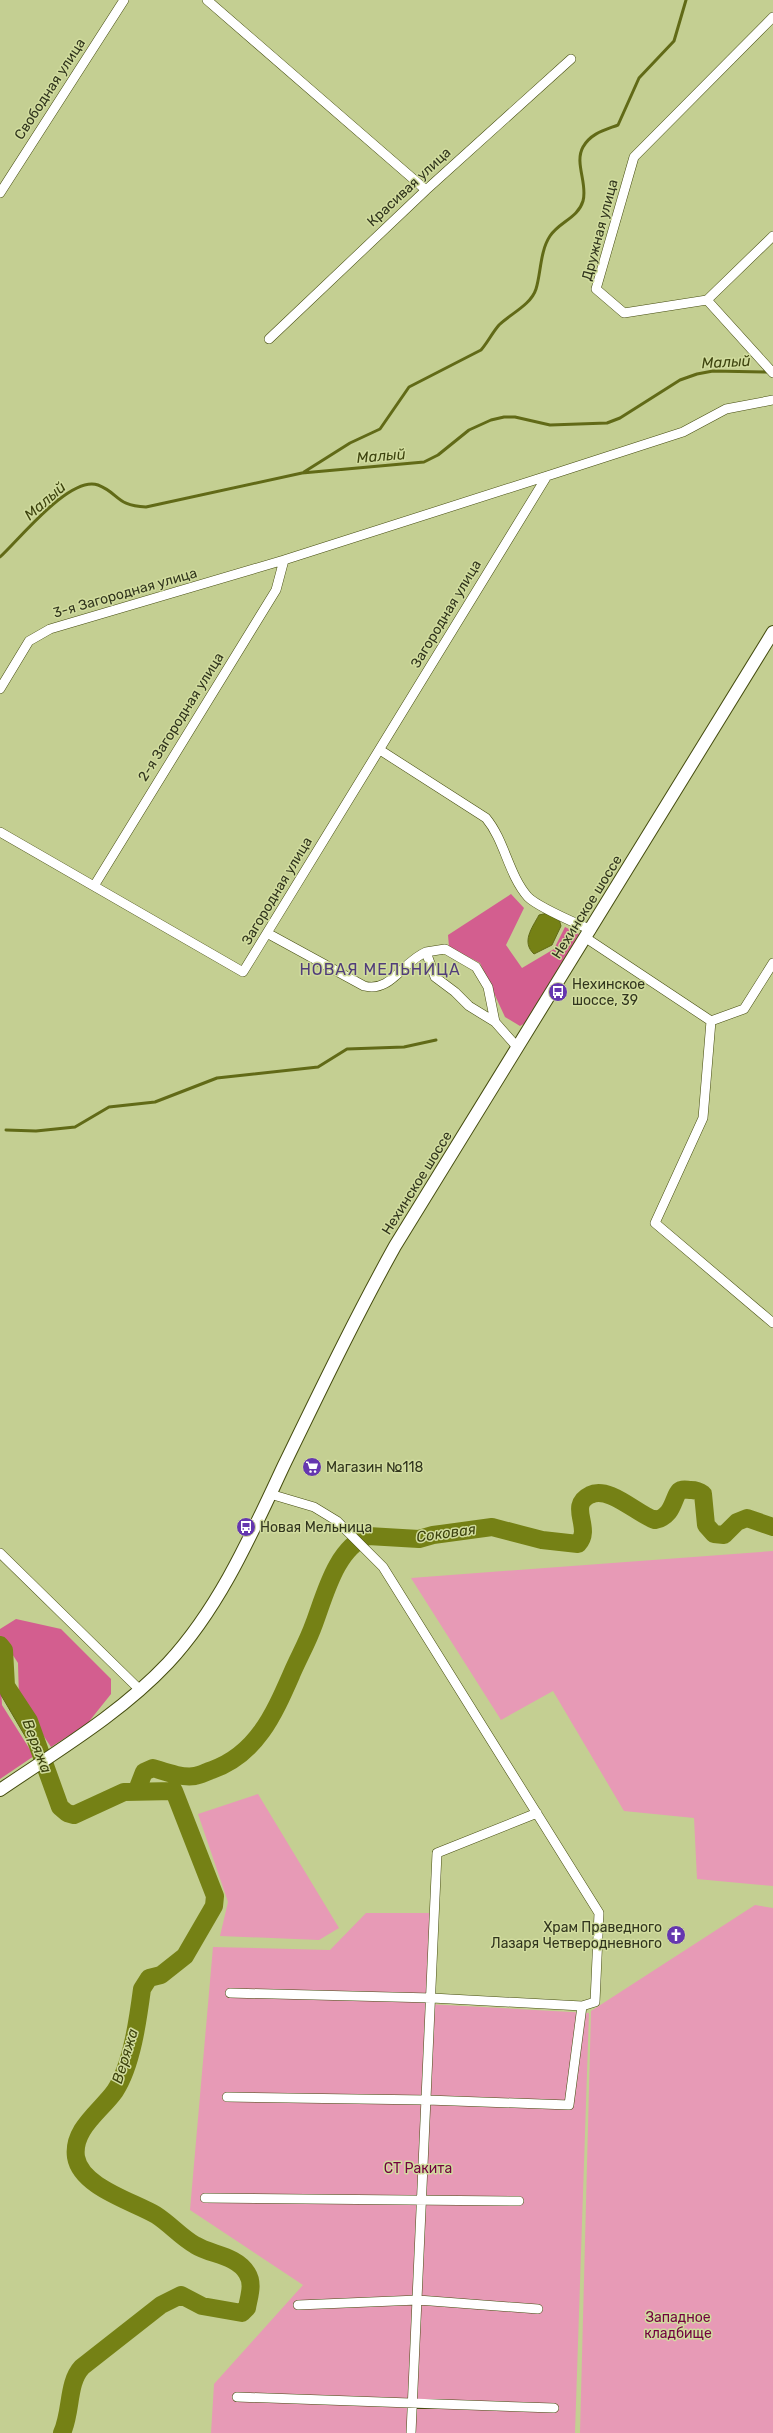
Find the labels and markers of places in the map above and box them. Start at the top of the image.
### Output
place label: Нехинское шоссе, 39 [572,976,645,1009]
bus stop icon: Нехинское шоссе, 39 [547,981,569,1003]
supermarket icon: Магазин №118 [301,1456,323,1478]
place label: Магазин №118 [326,1459,423,1476]
bus stop icon: Новая Мельница [235,1516,257,1538]
place label: Новая Мельница [260,1519,372,1536]
place label: Храм Праведного Лазаря Четверодневного [491,1919,662,1952]
church icon: Храм Праведного Лазаря Четверодневного [665,1924,687,1946]

